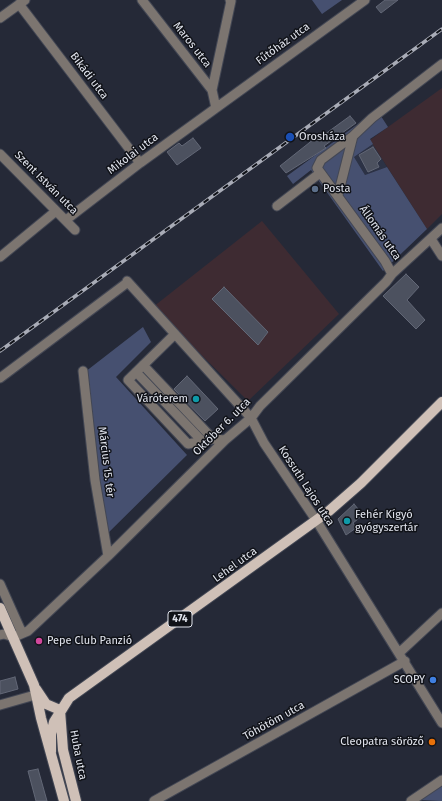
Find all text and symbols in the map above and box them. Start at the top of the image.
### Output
street label: Maros utca [170,20,214,70]
street label: Fűtőház utca [254,20,312,68]
street label: Bikádi utca [67,50,111,102]
place label: Orosháza [299,130,345,144]
street label: Mikolai utca [105,131,161,177]
marker: Orosháza [284,131,296,143]
street label: Szent István utca [12,149,80,217]
place label: Posta [323,182,350,196]
marker: Posta [310,184,320,194]
street label: Állomás utca [356,203,404,263]
place label: Váróterem [137,392,188,406]
marker: Váróterem [191,394,201,404]
street label: Október 6. utca [190,395,254,459]
street label: Március 15. tér [95,426,117,498]
street label: Kossuth Lajos utca [275,443,337,529]
place label: Fehér Kígyó gyógyszertár [355,508,418,534]
marker: Fehér Kígyó gyógyszertár [342,516,352,526]
street label: Lehel utca [210,545,260,585]
road number: 474 [168,611,192,627]
place label: Pepe Club Panzió [47,634,132,648]
marker: Pepe Club Panzió [34,636,44,646]
place label: SCOPY [393,673,425,687]
marker: SCOPY [428,675,438,685]
street label: Töhötöm utca [241,699,307,743]
street label: Huba utca [67,729,89,781]
place label: Cleopatra söröző [340,735,424,749]
marker: Cleopatra söröző [427,737,437,747]

